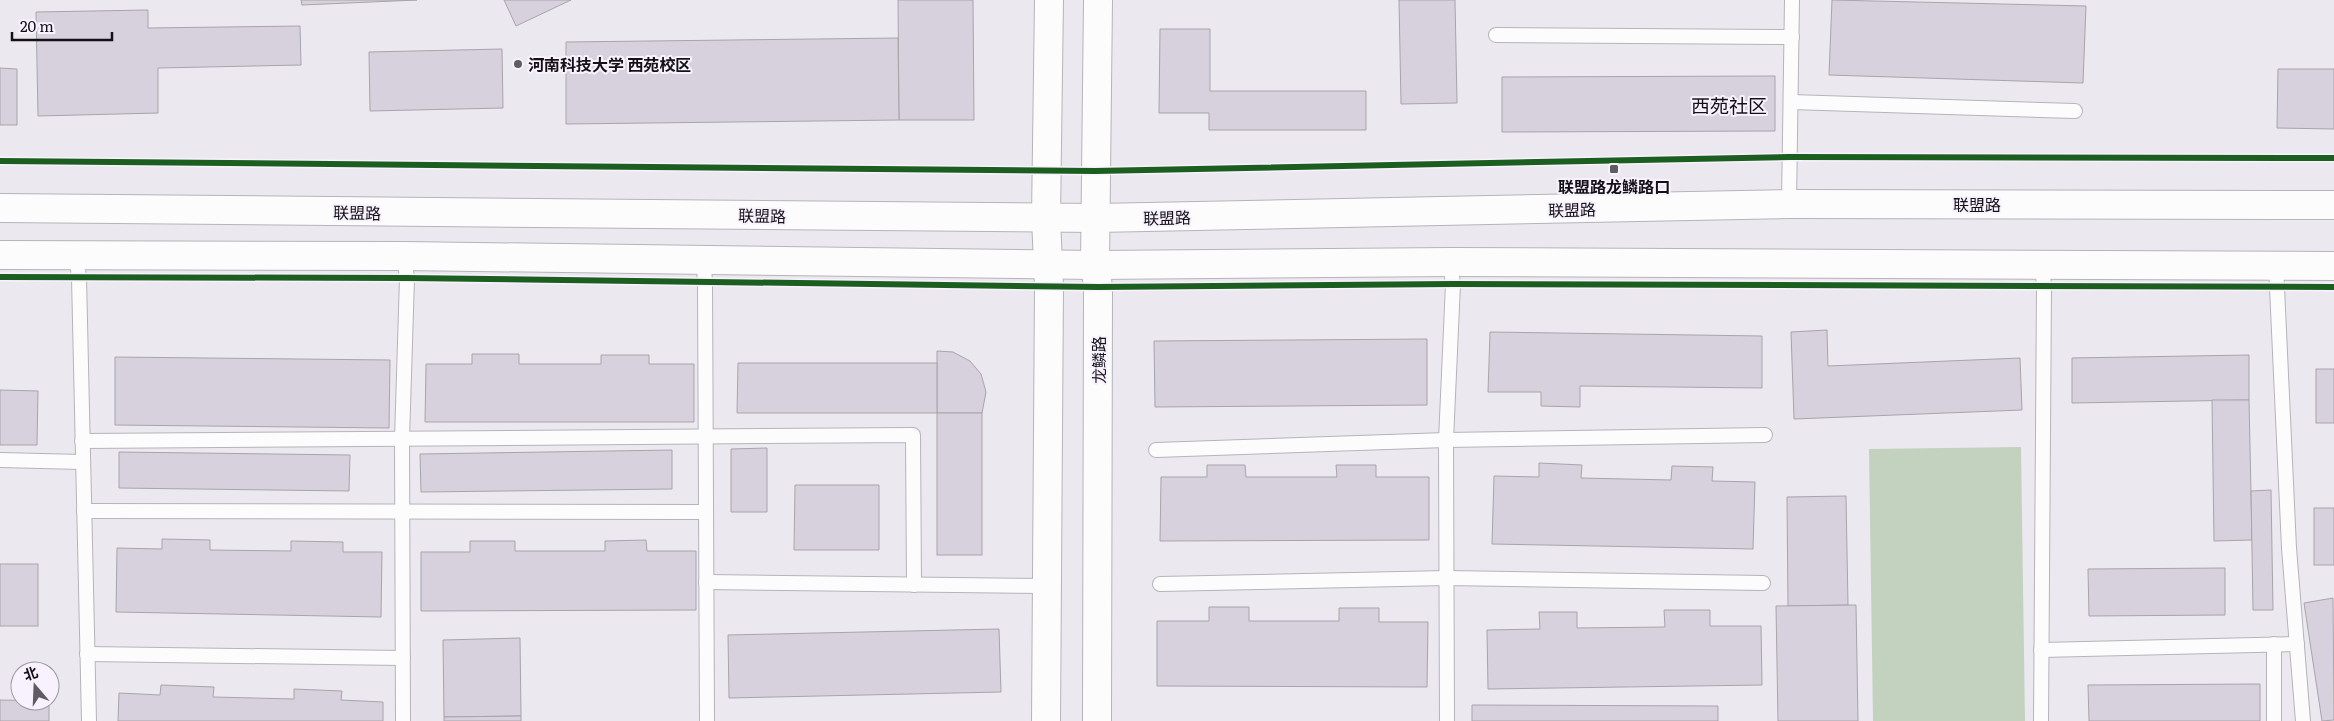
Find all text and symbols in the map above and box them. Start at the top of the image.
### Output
scale bar [12,10,112,42]
text: 20 m [20,14,54,37]
place label: 河南科技大学 西苑校区 [528,52,691,76]
marker: 河南科技大学 西苑校区 [512,58,524,70]
district label: 西苑社区 [1691,91,1767,119]
marker: 联盟路龙鳞路口 [1608,163,1620,175]
place label: 联盟路龙鳞路口 [1558,174,1670,198]
street label: 联盟路 [1953,192,2001,216]
street label: 联盟路 [1548,197,1596,221]
street label: 联盟路 [333,200,381,224]
street label: 联盟路 [738,203,786,227]
street label: 联盟路 [1143,205,1191,229]
street label: 龙鳞路 [1086,336,1110,384]
north arrow [10,661,60,711]
text: 北 [21,661,40,684]

